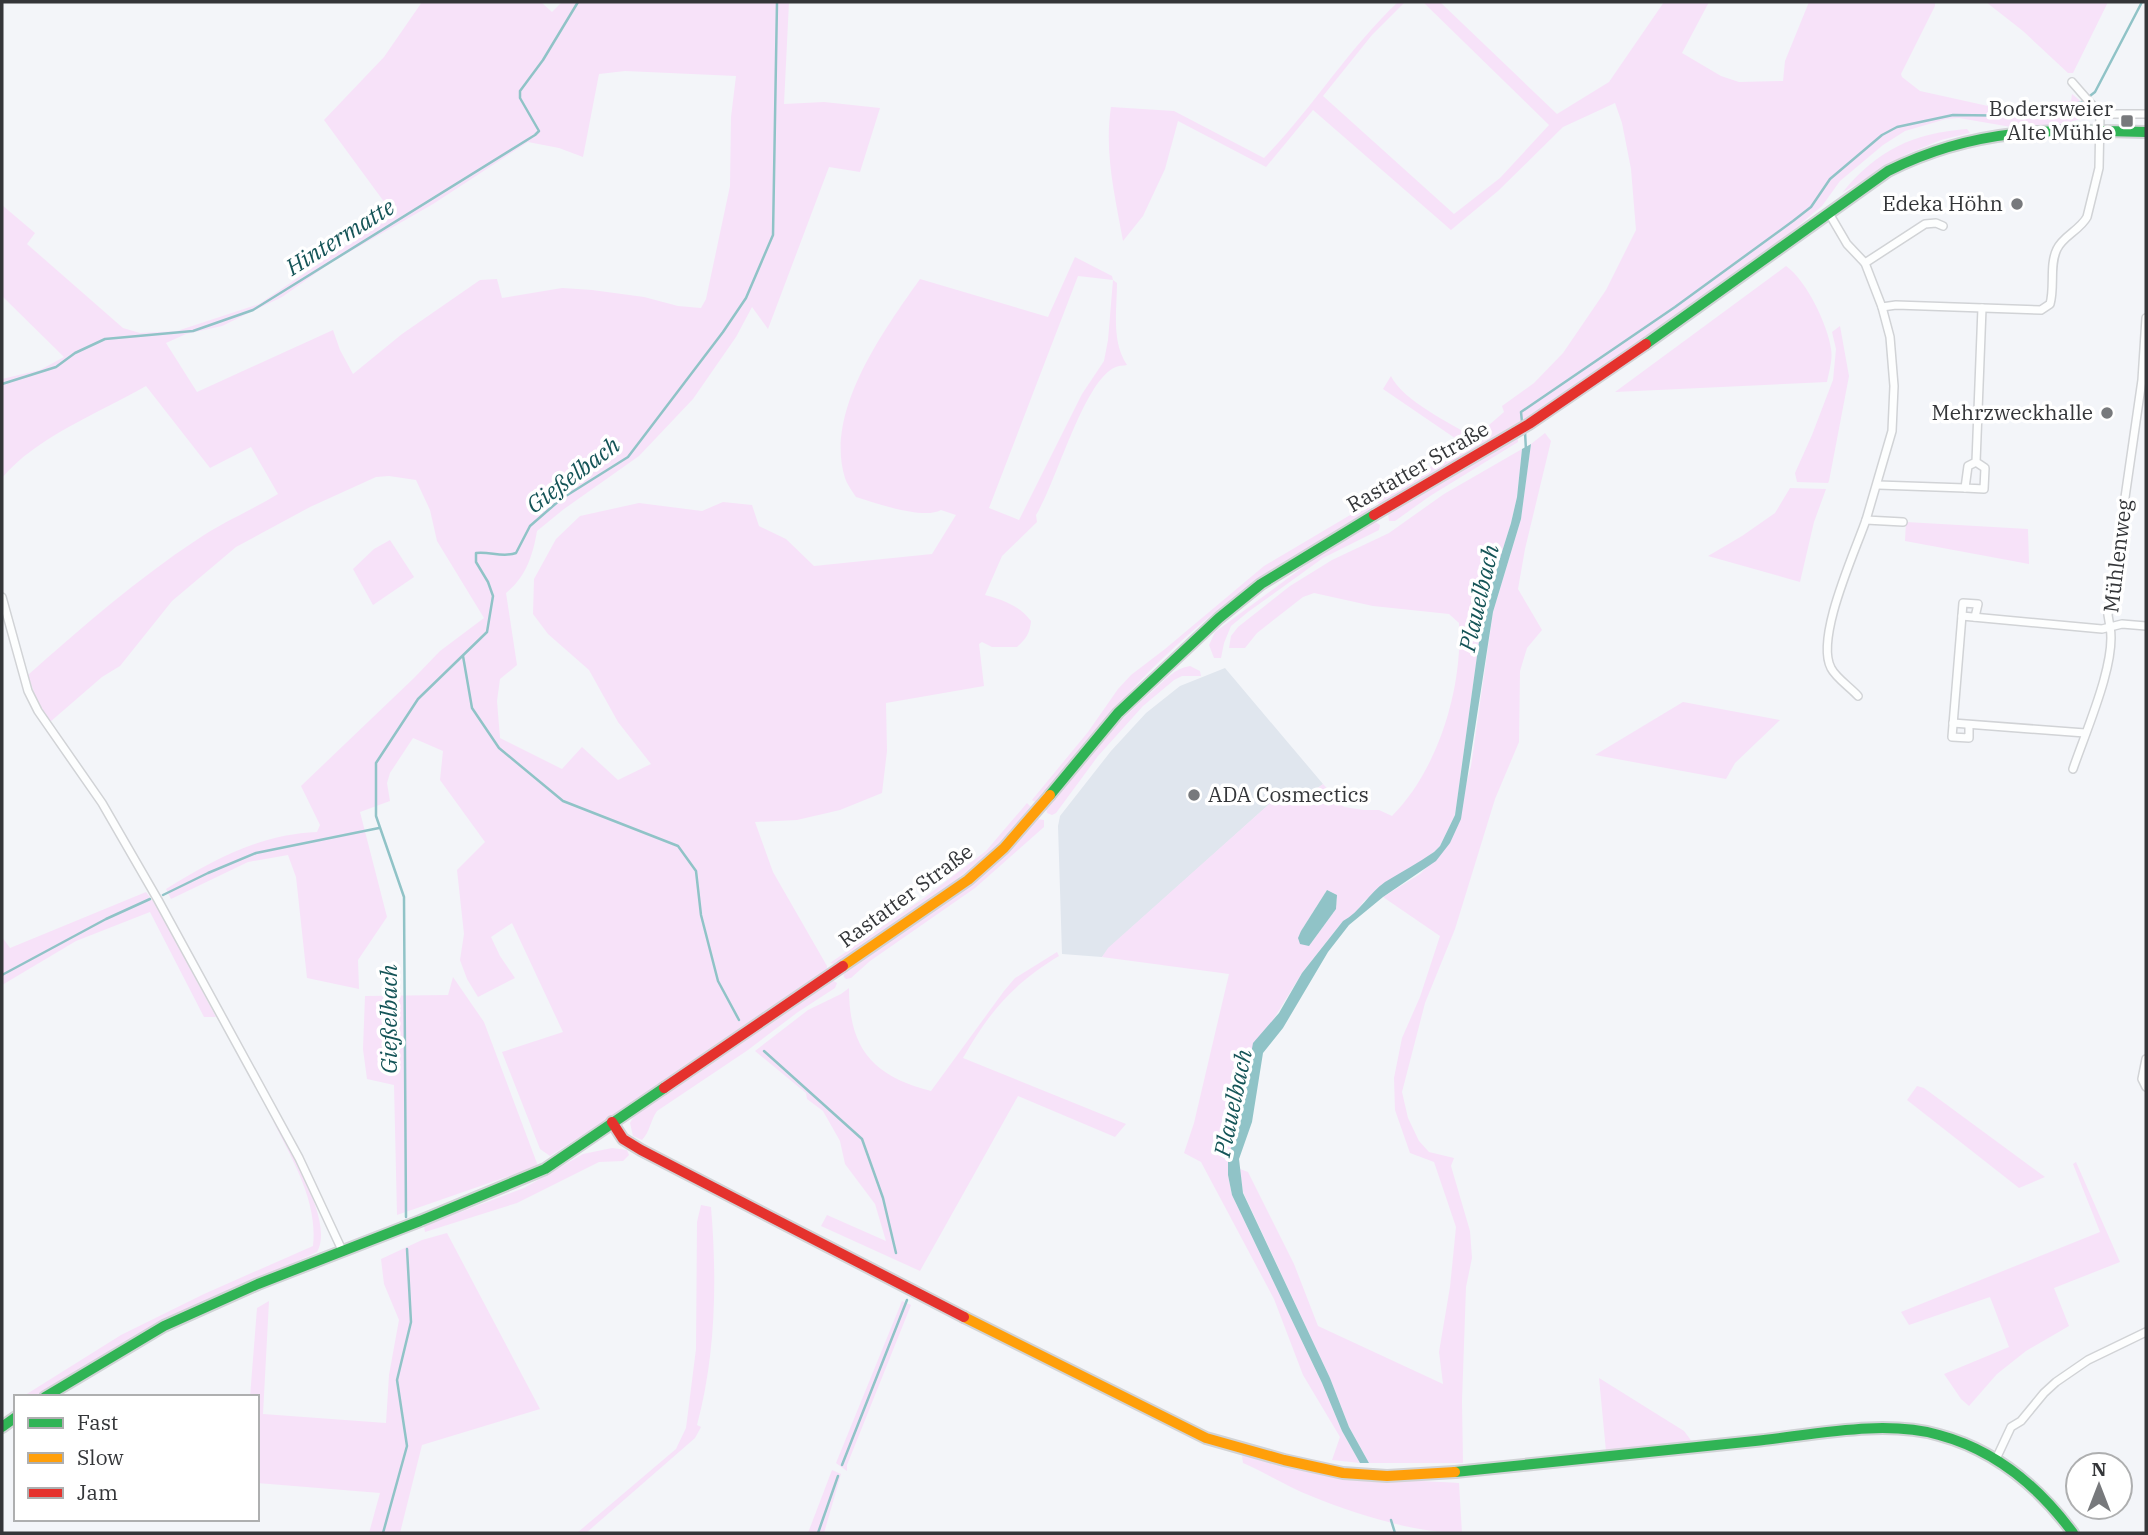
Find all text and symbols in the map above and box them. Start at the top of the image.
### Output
place label: Bodersweier Alte Mühle [1989,94,2114,146]
marker: Bodersweier Alte Mühle [2119,113,2135,129]
place label: Edeka Höhn [1882,189,2003,217]
water label: Hintermatte [279,191,400,282]
marker: Edeka Höhn [2009,196,2025,212]
place label: Mehrzweckhalle [1931,398,2093,426]
marker: Mehrzweckhalle [2099,405,2115,421]
street label: Rastatter Straße [1341,414,1494,518]
water label: Gießelbach [520,429,625,519]
street label: Mühlenweg [2096,497,2138,614]
water label: Plauelbach [1451,541,1505,655]
place label: ADA Cosmectics [1208,780,1369,808]
marker: ADA Cosmectics [1186,787,1202,803]
street label: Rastatter Straße [833,837,978,953]
water label: Gießelbach [373,964,403,1074]
water label: Plauelbach [1206,1046,1258,1160]
legend [14,1395,259,1521]
text: Fast [77,1408,118,1436]
text: Slow [77,1443,124,1471]
north arrow [2064,1451,2134,1521]
text: N [2091,1457,2107,1481]
text: Jam [77,1478,118,1506]

